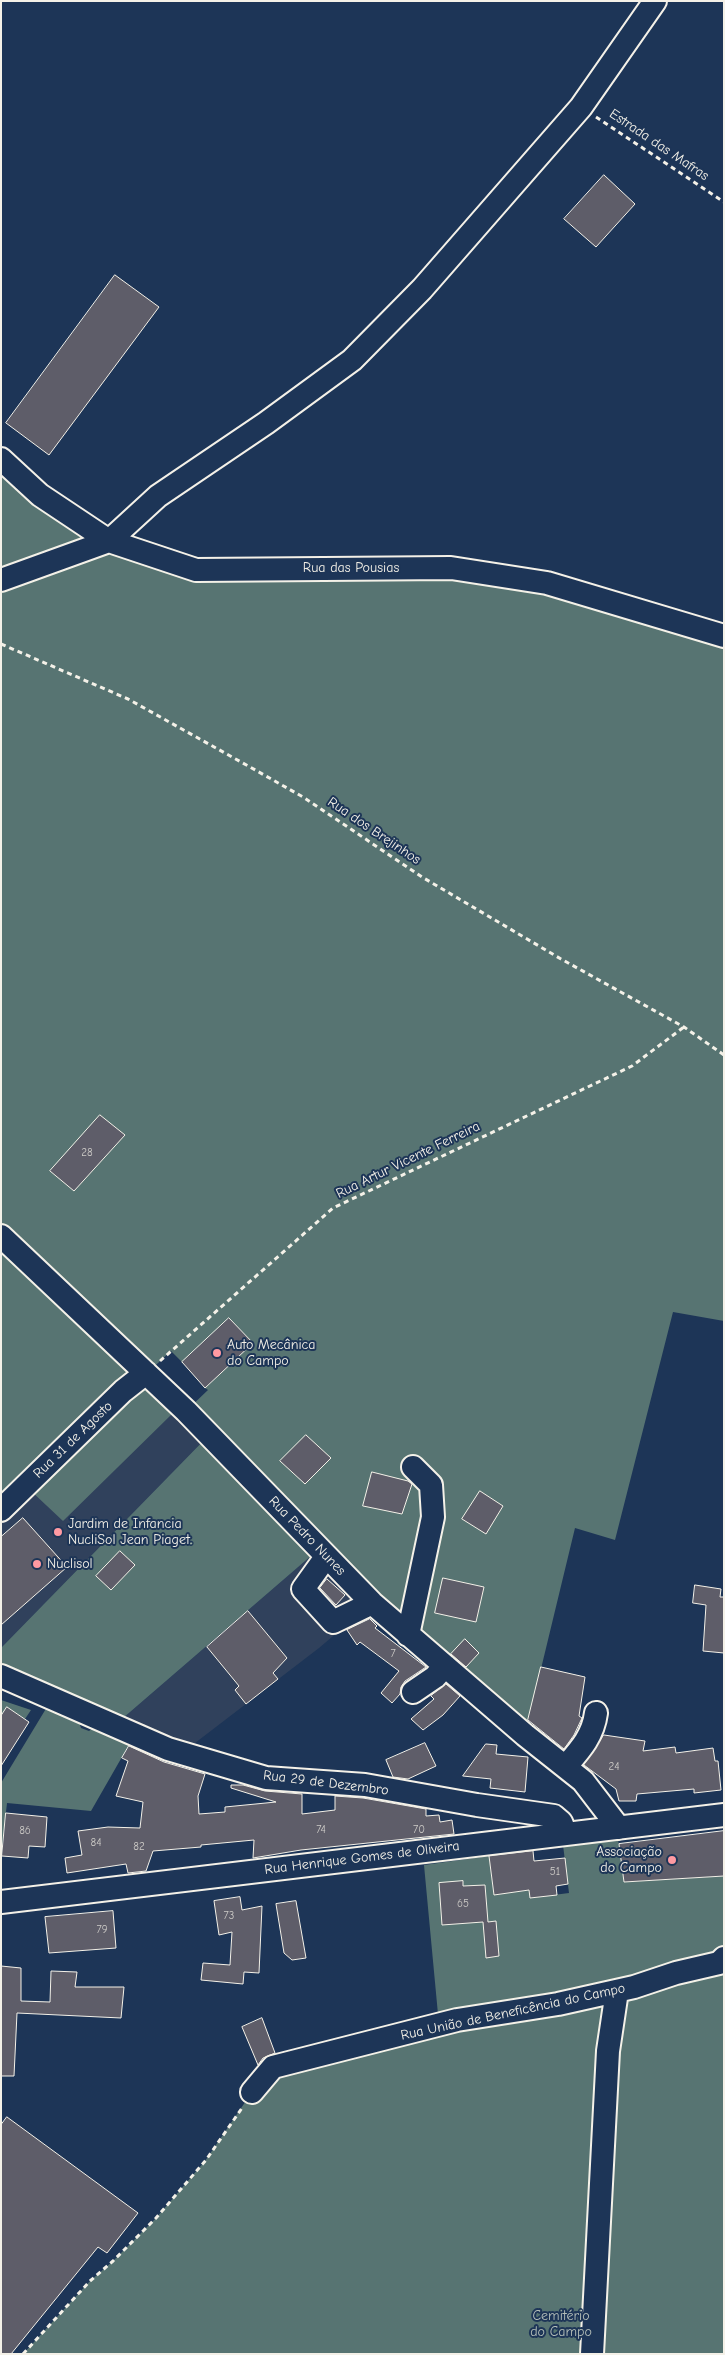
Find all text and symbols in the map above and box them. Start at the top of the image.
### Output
street label: Estrada das Mafras [606,105,712,185]
street label: Rua das Pousias [303,560,399,576]
street label: Rua dos Brejinhos [324,794,424,868]
street label: Rua Artur Vicente Ferreira [333,1118,483,1202]
house number: 28 [81,1146,93,1160]
place label: Auto Mecânica do Campo [227,1337,316,1370]
marker: Auto Mecânica do Campo [211,1347,223,1359]
street label: Rua 31 de Agosto [30,1398,116,1482]
street label: Rua Pedro Nunes [265,1493,349,1579]
place label: Jardim de Infancia NucliSol Jean Piaget. [68,1516,192,1548]
marker: Jardim de Infancia NucliSol Jean Piaget. [52,1526,64,1538]
place label: Nuclisol [47,1556,93,1572]
marker: Nuclisol [31,1558,43,1570]
house number: 7 [390,1647,396,1661]
house number: 24 [608,1760,620,1774]
street label: Rua 29 de Dezembro [262,1767,390,1799]
house number: 74 [316,1823,326,1837]
house number: 70 [413,1823,425,1837]
house number: 86 [19,1824,31,1838]
house number: 84 [91,1836,101,1850]
street label: Rua Henrique Gomes de Oliveira [264,1838,460,1878]
house number: 82 [133,1840,145,1854]
place label: Associação do Campo [596,1844,662,1876]
marker: Associação do Campo [666,1854,678,1866]
house number: 51 [550,1865,560,1879]
house number: 65 [457,1897,469,1911]
house number: 73 [224,1909,234,1923]
house number: 79 [96,1923,108,1937]
street label: Rua União de Beneficência do Campo [399,1980,627,2044]
park label: Cemitério do Campo [530,2308,592,2340]

